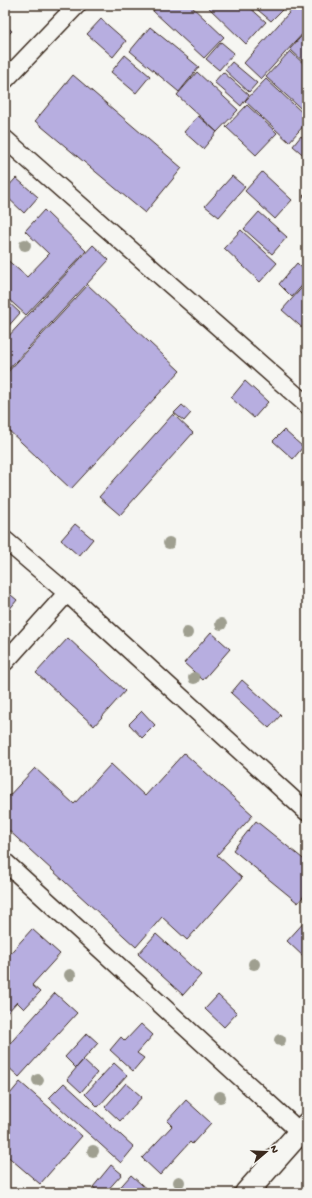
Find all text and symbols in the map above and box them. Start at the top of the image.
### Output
north arrow [246,1132,286,1172]
text: N [267,1144,280,1155]

